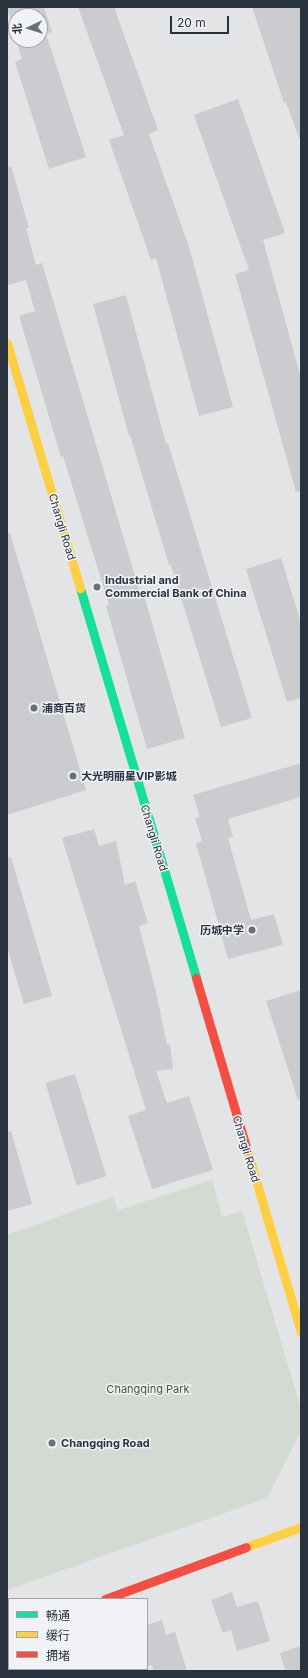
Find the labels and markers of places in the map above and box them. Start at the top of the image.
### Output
place label: Industrial and Commercial Bank of China [105,574,247,600]
marker: Industrial and Commercial Bank of China [92,582,102,592]
place label: 浦商百货 [42,701,86,715]
marker: 浦商百货 [29,703,39,713]
place label: 大光明丽星VIP影城 [81,769,176,783]
marker: 大光明丽星VIP影城 [68,771,78,781]
place label: 历城中学 [200,923,244,937]
marker: 历城中学 [247,925,257,935]
place label: Changqing Road [61,1436,150,1450]
marker: Changqing Road [46,1437,58,1449]

